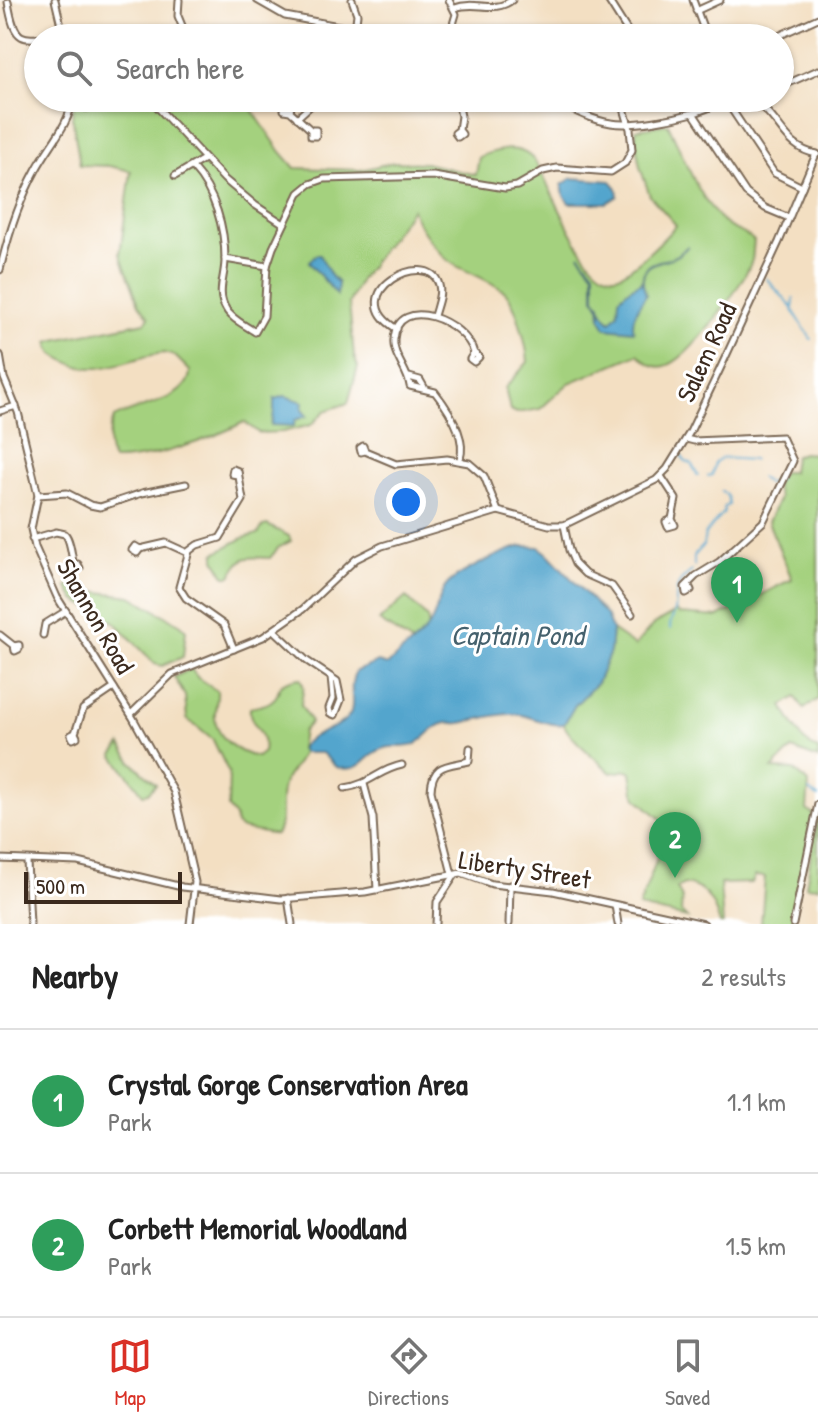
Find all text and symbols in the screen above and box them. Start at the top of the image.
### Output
search box [24,24,794,112]
icon: search [52,46,96,90]
text: Search here [116,48,244,88]
street label: Salem Road [668,297,744,407]
your location [386,482,426,522]
street label: Shannon Road [49,552,143,680]
pin: 1 [711,557,763,623]
water label: Captain Pond [451,616,587,654]
pin: 2 [649,812,701,878]
street label: Liberty Street [457,841,594,897]
scale bar [24,868,182,904]
text: 500 m [36,871,85,901]
text: Nearby [32,953,118,999]
text: 2 results [701,959,786,994]
text: Crystal Gorge Conservation Area [108,1064,468,1104]
text: 1 [53,1084,63,1119]
text: 1.1 km [727,1084,786,1119]
text: Park [108,1104,152,1139]
text: Corbett Memorial Woodland [108,1208,406,1248]
text: 2 [52,1228,64,1263]
text: 1.5 km [726,1228,786,1263]
text: Park [108,1248,152,1283]
tab: Map [108,1334,152,1412]
tab: Directions [368,1334,449,1412]
tab: Saved [665,1334,710,1412]

